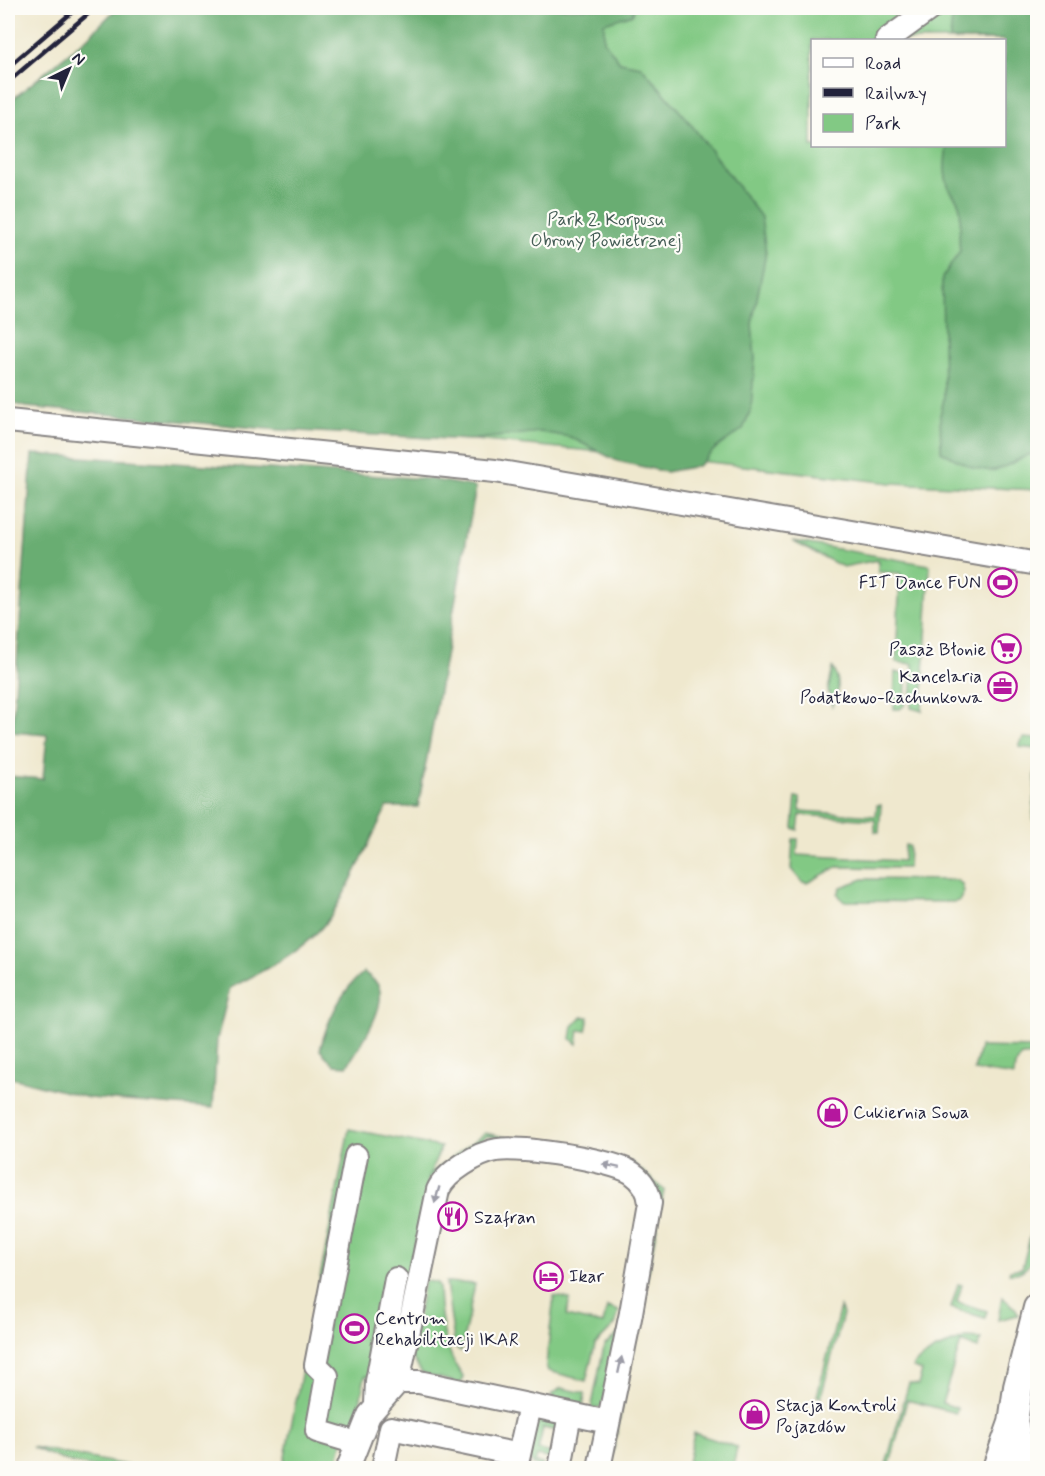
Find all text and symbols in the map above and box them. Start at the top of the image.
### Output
north arrow [39,39,99,99]
legend [811,39,1006,147]
text: N [67,48,89,70]
text: Road [865,52,901,76]
text: Railway [865,82,927,106]
text: Park [865,112,901,136]
park label: Park 2. Korpusu Obrony Powietrznej [531,208,681,253]
sports icon: FIT Dance FUN [986,566,1018,598]
place label: FIT Dance FUN [859,571,981,595]
supermarket icon: Pasaż Błonie [991,633,1023,665]
place label: Pasaż Błonie [889,638,986,662]
place label: Kancelaria Podatkowo-Rachunkowa [800,665,982,710]
office icon: Kancelaria Podatkowo-Rachunkowa [987,670,1019,702]
shop icon: Cukiernia Sowa [816,1096,848,1128]
place label: Cukiernia Sowa [853,1101,969,1125]
one-way arrow [601,1161,620,1170]
one-way arrow [432,1186,441,1204]
restaurant icon: Szafran [437,1201,469,1233]
place label: Szafran [474,1206,536,1230]
hotel icon: Ikar [532,1260,564,1292]
place label: Ikar [569,1265,604,1289]
place label: Centrum Rehabilitacji IKAR [375,1307,519,1352]
sports icon: Centrum Rehabilitacji IKAR [338,1312,370,1344]
one-way arrow [616,1355,625,1374]
place label: Stacja Kontroli Pojazdów [776,1394,897,1439]
shop icon: Stacja Kontroli Pojazdów [739,1399,771,1431]

